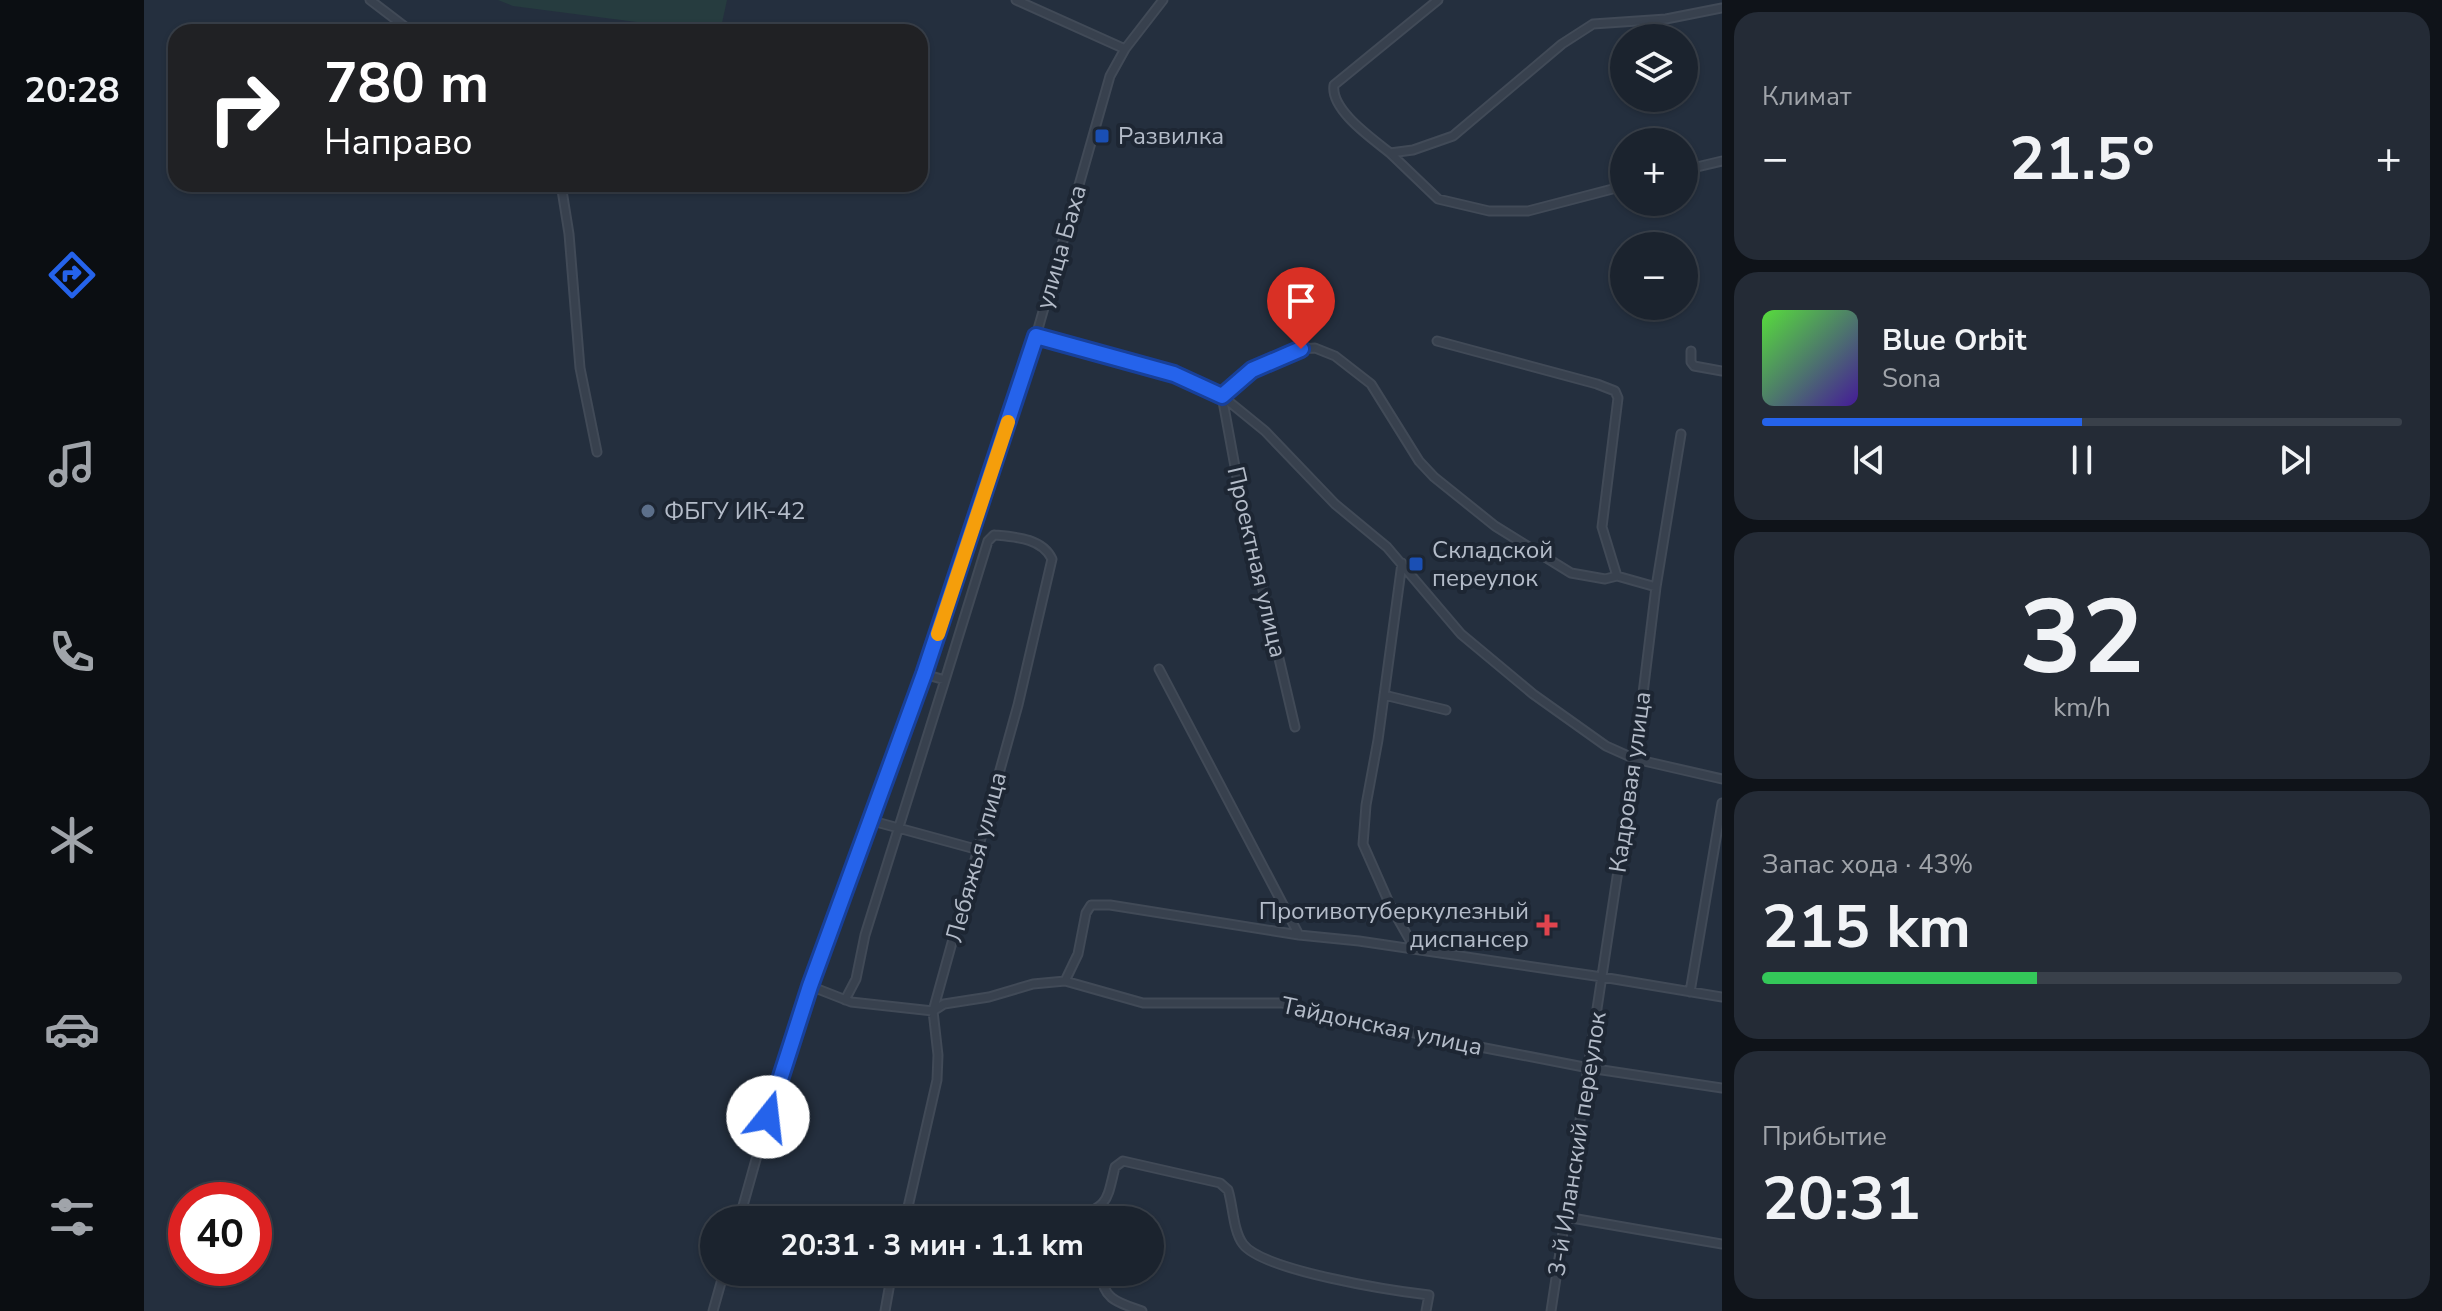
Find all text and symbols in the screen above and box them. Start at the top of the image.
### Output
map controls [1610,24,1698,320]
button: layers [1610,24,1698,112]
text: 780 m [324,45,489,122]
icon: right [192,56,296,160]
text: 20:28 [24,66,120,115]
text: Климат [1762,79,1851,114]
text: Направо [324,118,473,167]
text: 21.5° [2009,118,2155,200]
place label: Развилка [1118,120,1224,152]
marker: Развилка [1093,127,1111,145]
button: + [1610,128,1698,216]
text: − [1762,129,1788,189]
text: + [2376,129,2402,189]
street label: улица Баха [1028,181,1094,313]
button: − [1610,232,1698,320]
icon: directions [44,247,100,303]
pin [1267,267,1335,349]
icon: arrive [1279,279,1323,323]
text: Blue Orbit [1882,320,2026,361]
text: Sona [1882,361,1941,396]
icon: music [44,436,100,492]
icon: previous [1847,438,1891,482]
icon: pause [2060,438,2104,482]
icon: next [2273,438,2317,482]
street label: Проектная улица [1219,463,1295,661]
place label: ФБГУ ИК-42 [664,495,806,527]
marker: ФБГУ ИК-42 [639,502,657,520]
place label: Складской переулок [1432,534,1553,594]
marker: Складской переулок [1407,555,1425,573]
text: 32 [2020,567,2144,709]
icon: phone [44,624,100,680]
street label: Кадровая улица [1601,689,1659,875]
text: km/h [2053,690,2111,725]
street label: Лебяжья улица [938,768,1014,946]
icon: climate [44,812,100,868]
text: Запас хода · 43% [1762,847,1973,882]
text: 215 km [1762,886,1971,968]
place label: Противотуберкулезный диспансер [1259,895,1529,955]
marker: Противотуберкулезный диспансер [1536,914,1558,936]
street label: Тайдонская улица [1279,989,1485,1063]
icon: car [44,1001,100,1057]
street label: 3-й Иланский переулок [1540,1009,1614,1279]
position arrow [726,1075,810,1159]
text: Прибытие [1762,1119,1887,1154]
text: 20:31 [1762,1158,1921,1240]
speed limit sign: 40 [168,1182,272,1286]
icon: filters [44,1189,100,1245]
text: 20:31 · 3 мин · 1.1 km [780,1225,1084,1266]

